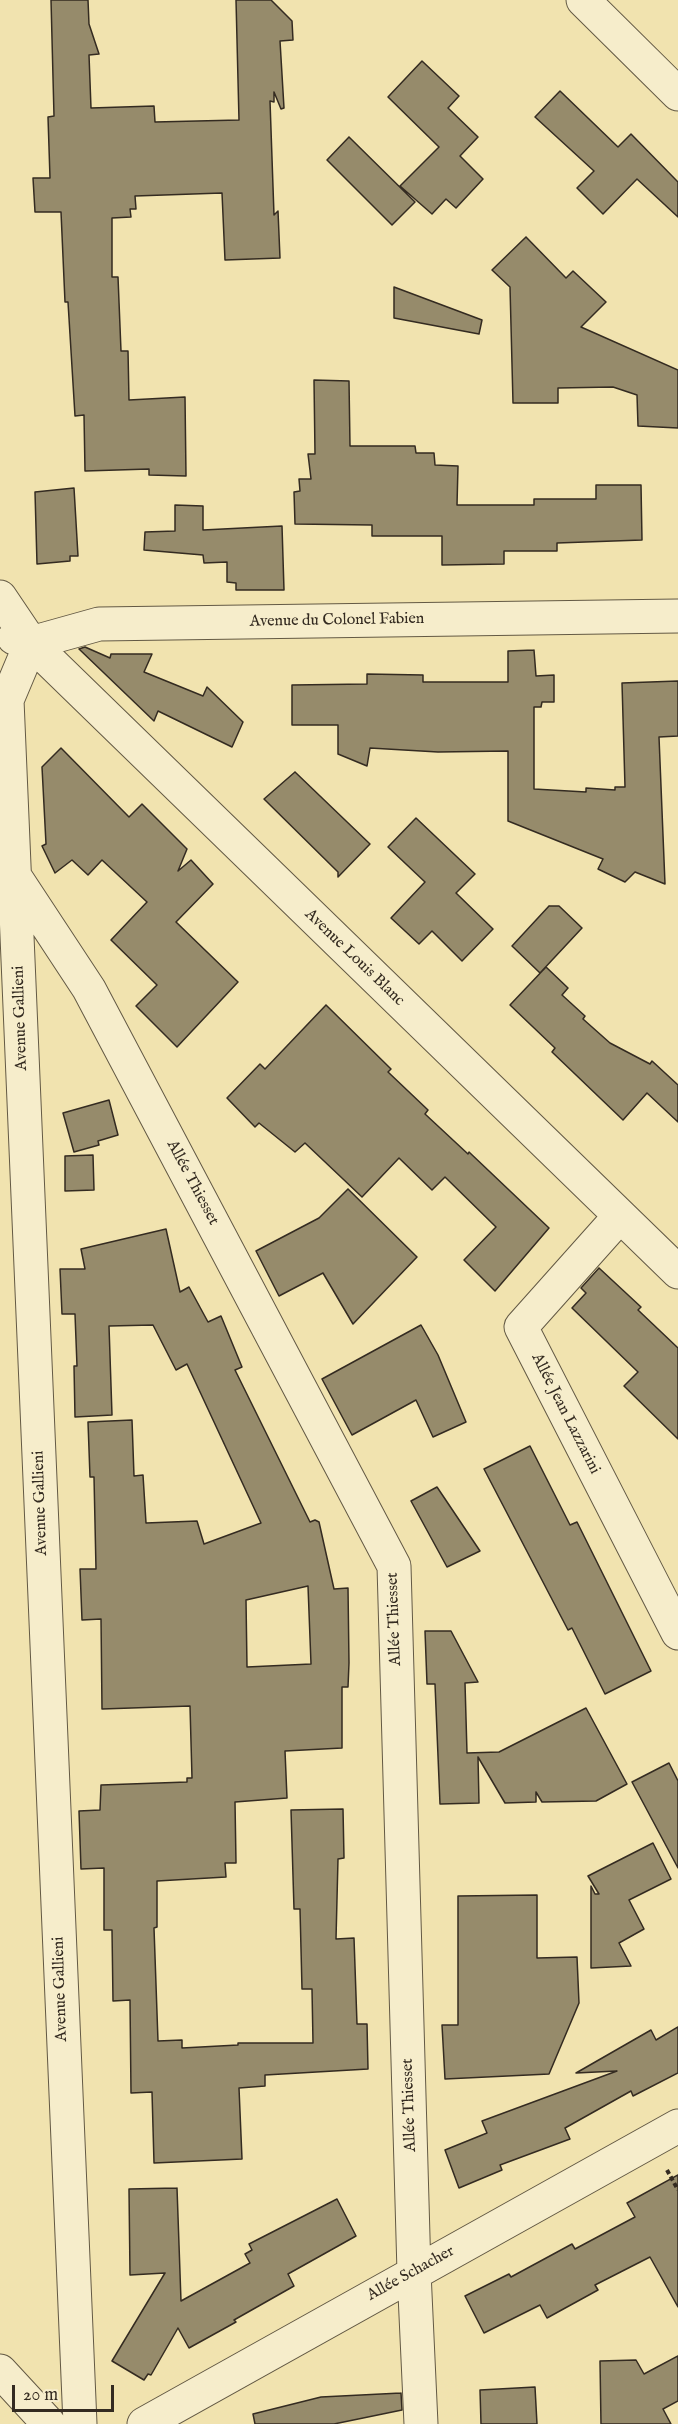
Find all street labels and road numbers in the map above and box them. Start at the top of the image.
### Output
street label: Avenue du Colonel Fabien [249,610,425,632]
street label: Avenue Louis Blanc [300,905,408,1011]
street label: Avenue Gallieni [10,965,32,1071]
street label: Allée Thiesset [162,1137,222,1229]
street label: Allée Jean Lazzarini [526,1350,604,1478]
street label: Avenue Gallieni [30,1450,52,1556]
street label: Allée Thiesset [384,1572,406,1666]
street label: Avenue Gallieni [50,1936,72,2042]
street label: Allée Thiesset [399,2058,421,2152]
street label: Allée Schacher [364,2242,458,2306]

